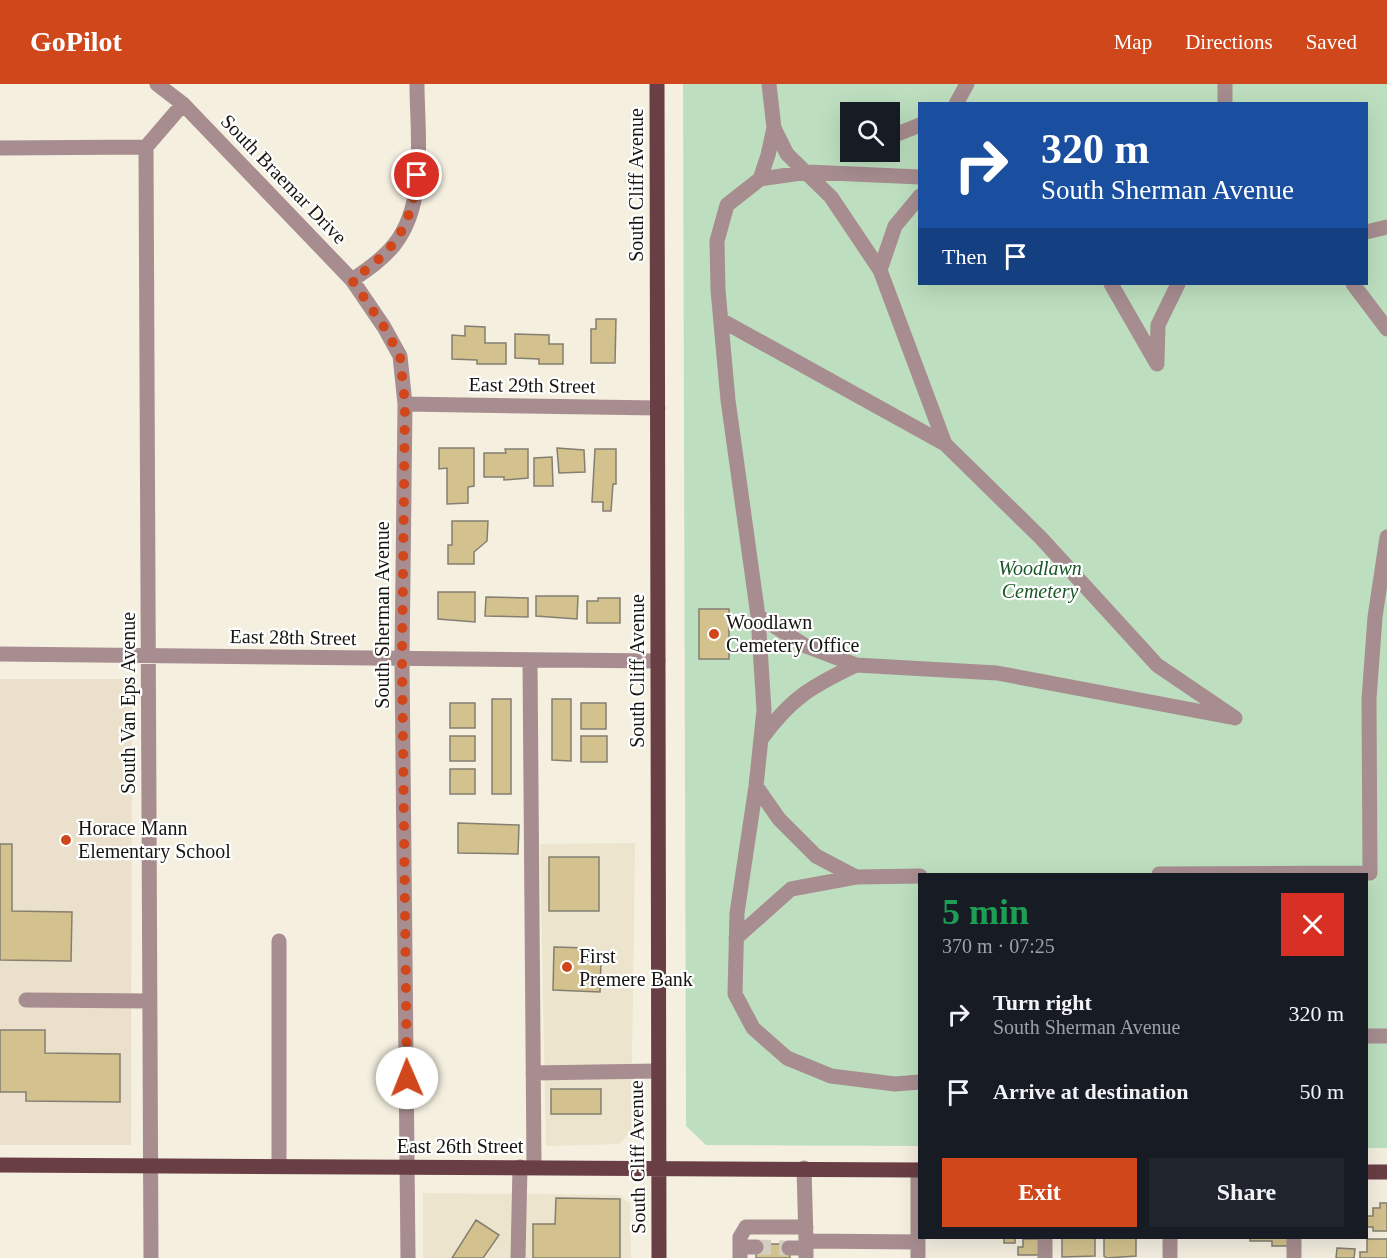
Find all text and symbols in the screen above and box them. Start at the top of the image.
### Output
text: GoPilot [30,26,122,57]
text: Map [1114,30,1152,54]
text: Directions [1185,30,1273,54]
text: Saved [1306,30,1357,54]
map controls [840,102,900,162]
button: search [840,102,900,162]
street label: South Cliff Avenue [625,108,647,262]
street label: South Braemar Drive [217,110,351,248]
icon: right [942,126,1020,204]
text: 320 m [1041,126,1150,172]
pin [391,149,442,200]
icon: arrive [400,158,433,191]
text: South Sherman Avenue [1041,175,1294,205]
icon: arrive [999,240,1032,273]
text: Then [942,244,987,269]
street label: East 29th Street [468,373,596,397]
street label: South Sherman Avenue [371,521,393,709]
park label: Woodlawn Cemetery [998,557,1082,603]
street label: South Cliff Avenue [626,594,648,748]
place label: Woodlawn Cemetery Office [726,611,860,657]
street label: South Van Eps Avenue [117,612,140,794]
street label: East 28th Street [229,625,357,649]
marker: Woodlawn Cemetery Office [707,627,721,641]
place label: Horace Mann Elementary School [78,817,231,863]
marker: Horace Mann Elementary School [59,833,73,847]
text: 5 min [942,892,1029,932]
button: close [1281,893,1344,956]
text: 370 m · 07:25 [942,935,1055,957]
place label: First Premere Bank [579,945,693,990]
marker: First Premere Bank [560,960,574,974]
text: Turn right [993,990,1092,1015]
icon: right [942,998,975,1031]
text: 320 m [1288,1001,1344,1026]
text: South Sherman Avenue [993,1016,1180,1038]
position arrow [375,1046,439,1110]
icon: arrive [942,1076,975,1109]
text: Arrive at destination [993,1079,1189,1104]
text: 50 m [1299,1079,1344,1104]
street label: South Cliff Avenue [625,1080,649,1234]
street label: East 26th Street [397,1135,524,1157]
button: Exit [942,1158,1137,1227]
button: Share [1149,1158,1344,1227]

